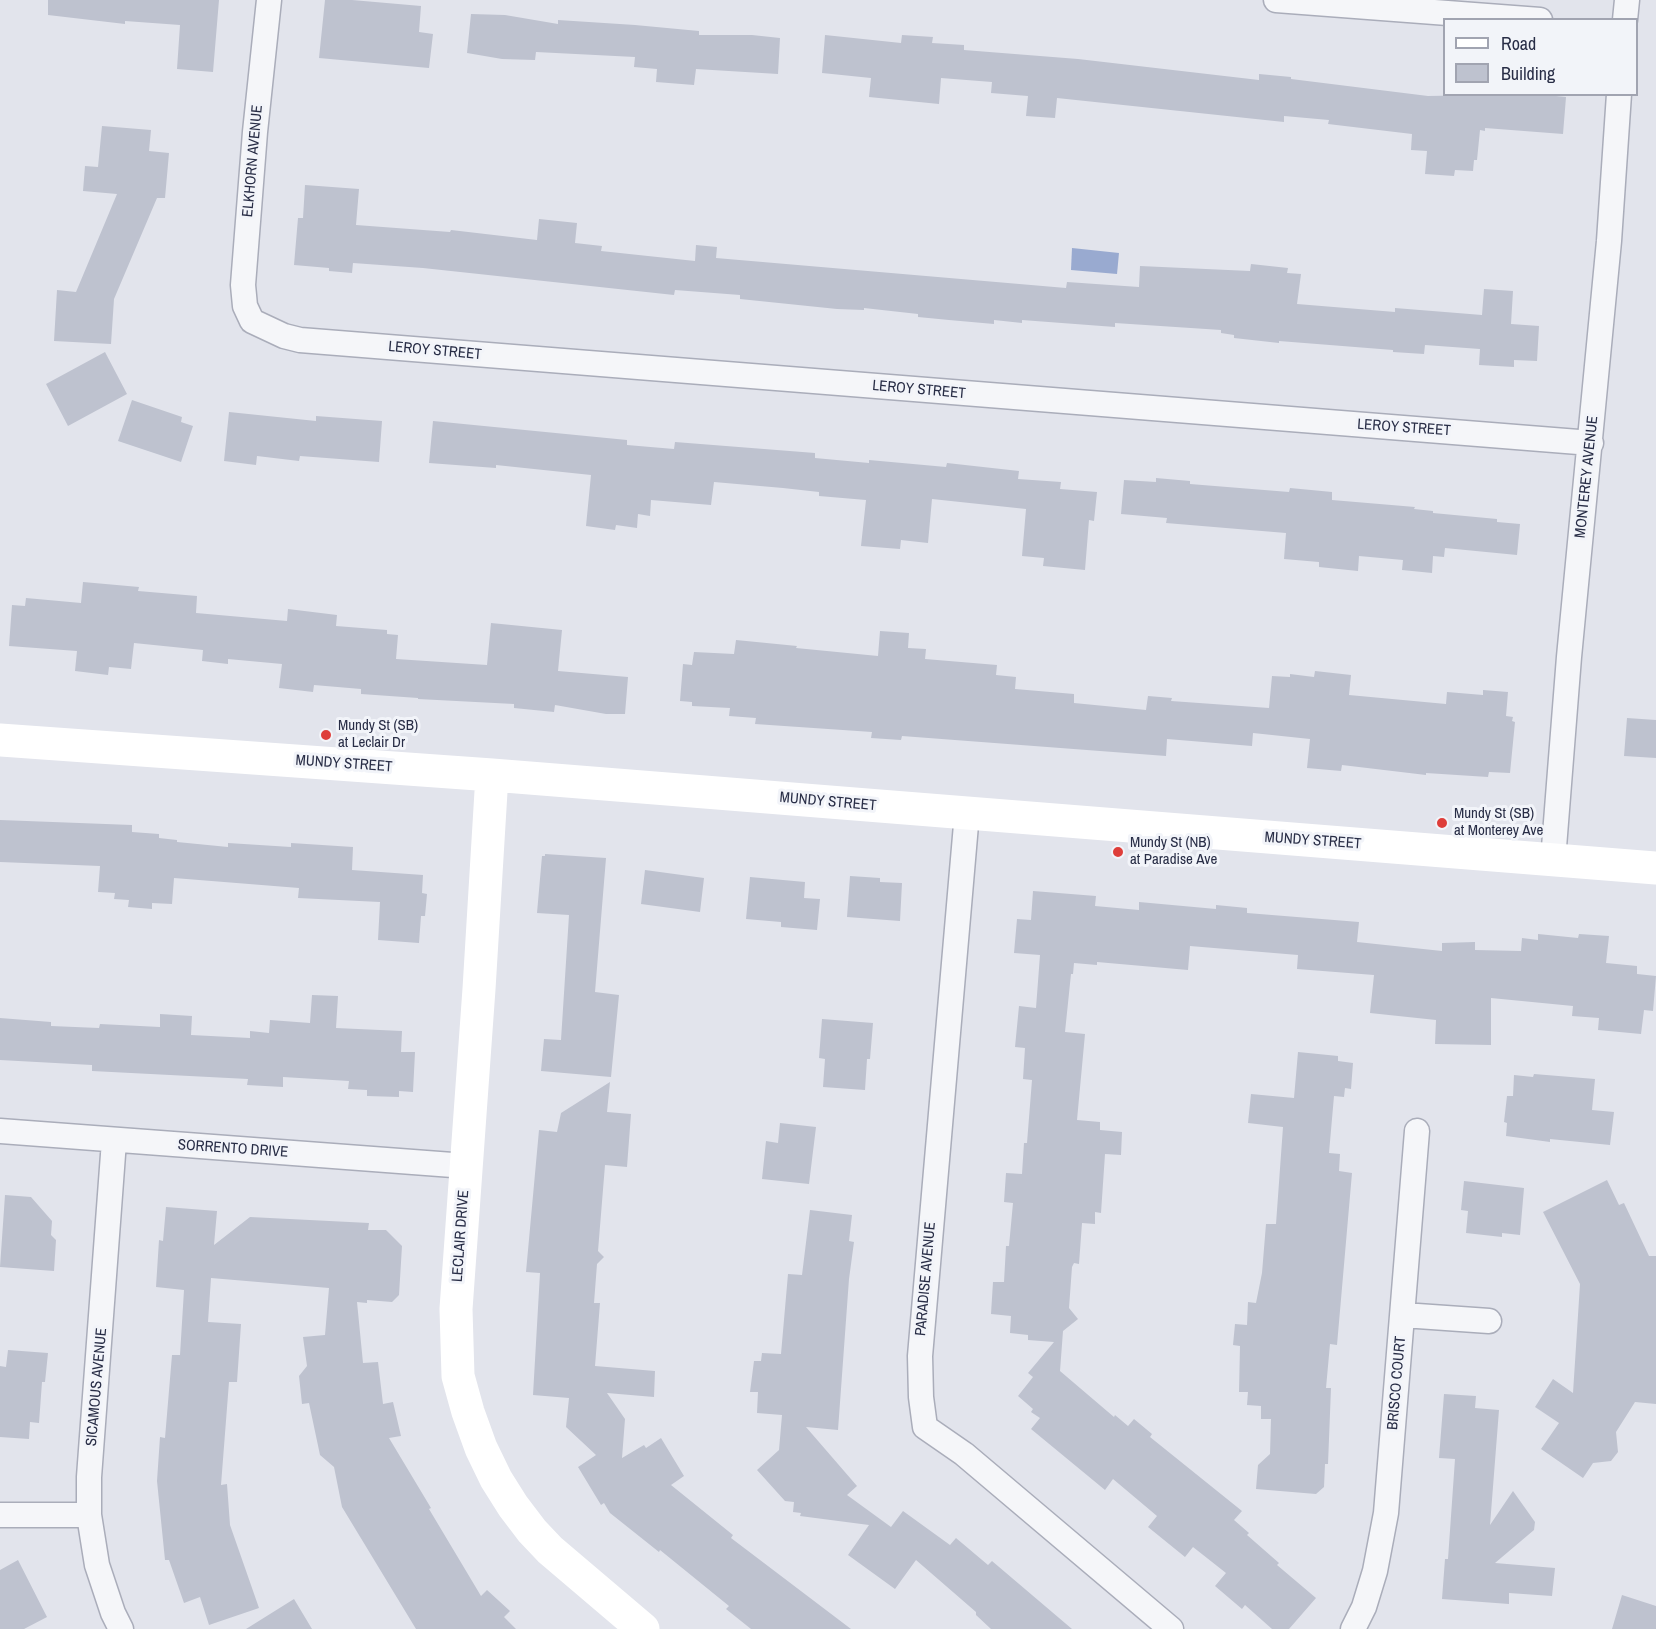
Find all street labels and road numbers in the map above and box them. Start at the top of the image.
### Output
street label: ELKHORN AVENUE [239,104,267,218]
street label: LEROY STREET [388,338,482,364]
street label: LEROY STREET [872,377,966,403]
street label: MONTEREY AVENUE [1572,415,1602,539]
street label: LEROY STREET [1357,416,1451,440]
street label: MUNDY STREET [295,752,393,776]
street label: MUNDY STREET [779,789,877,815]
street label: MUNDY STREET [1264,829,1362,853]
street label: SORRENTO DRIVE [177,1136,289,1162]
street label: LECLAIR DRIVE [449,1189,473,1283]
street label: PARADISE AVENUE [912,1221,940,1337]
street label: SICAMOUS AVENUE [83,1327,111,1447]
street label: BRISCO COURT [1384,1335,1410,1431]

